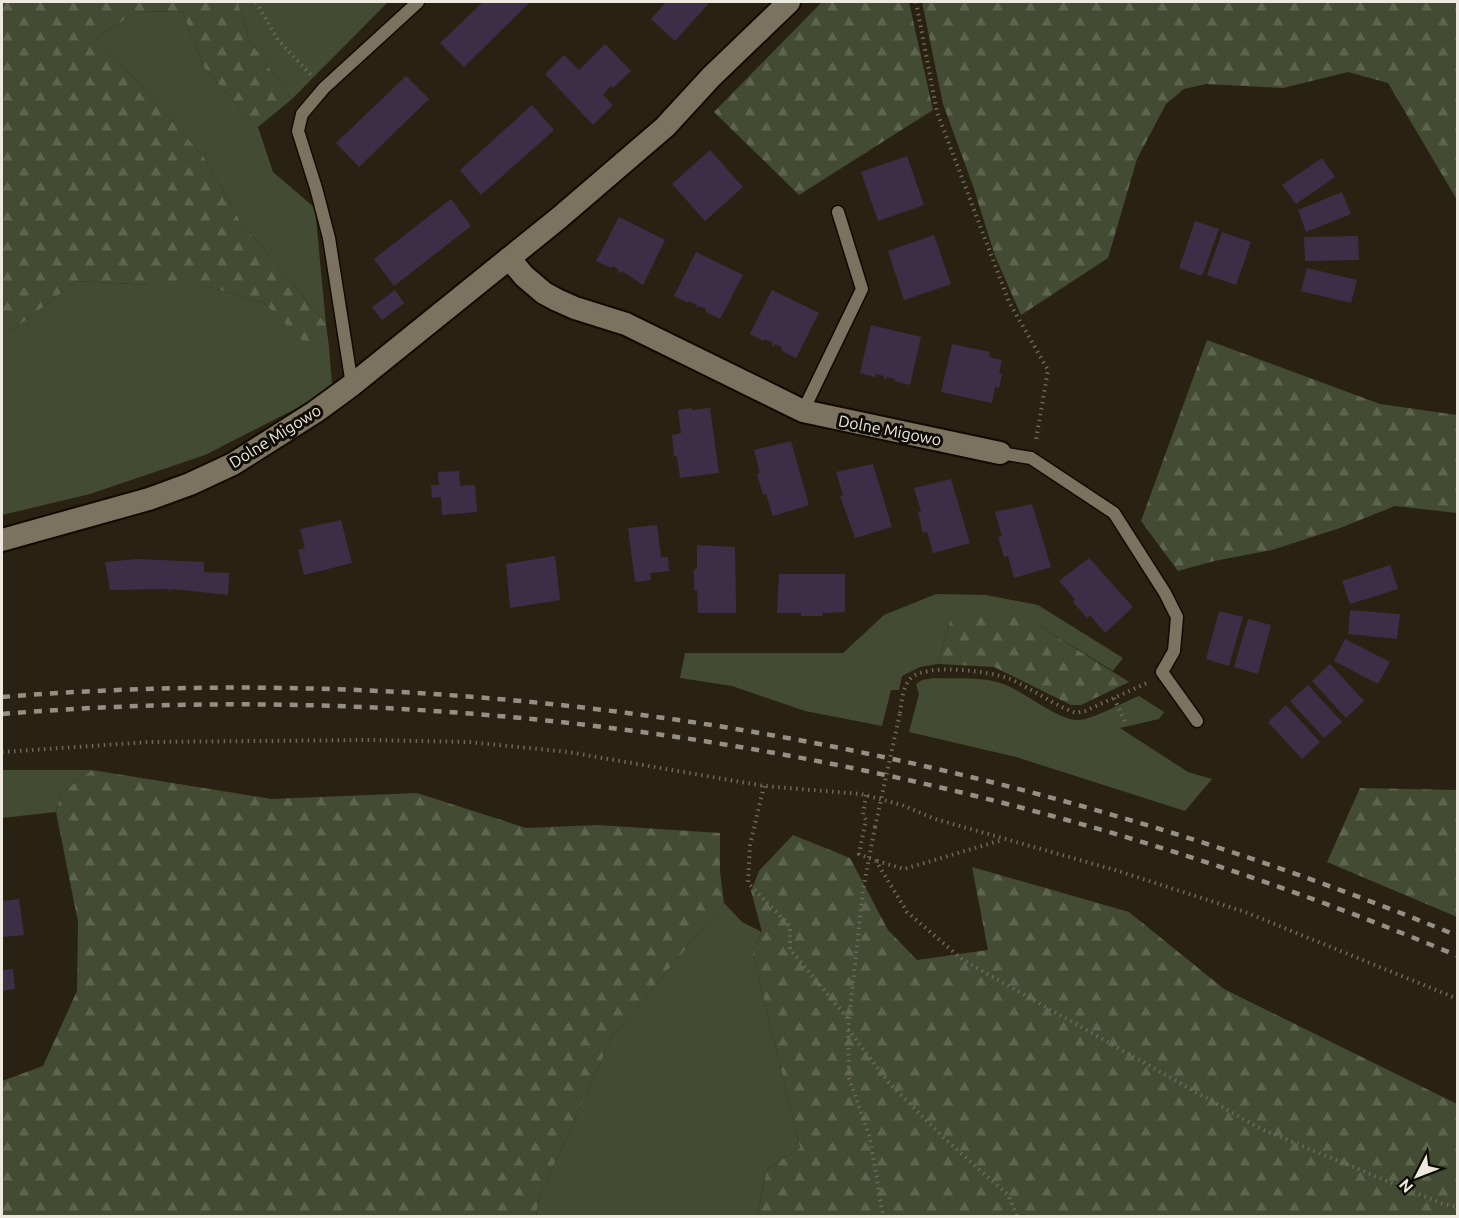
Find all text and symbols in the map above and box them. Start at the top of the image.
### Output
street label: Dolne Migowo [226,401,324,471]
street label: Dolne Migowo [837,411,943,449]
north arrow [1387,1146,1447,1206]
text: N [1395,1176,1417,1196]

